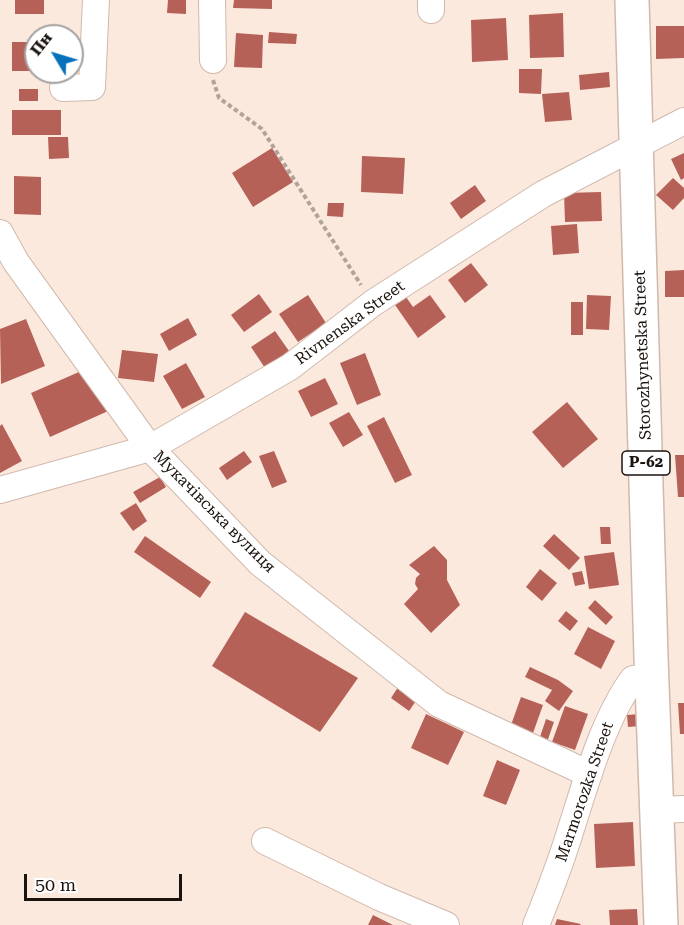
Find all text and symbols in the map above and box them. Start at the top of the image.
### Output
north arrow [24,24,84,84]
text: Пн [26,29,56,59]
street label: Storozhynetska Street [630,270,656,440]
street label: Rivnenska Street [291,277,409,369]
street label: Мукачівська вулиця [149,447,279,577]
road number: Р-62 [622,451,670,475]
street label: Marmorozka Street [552,720,618,864]
scale bar [27,862,184,900]
text: 50 m [35,874,76,895]

